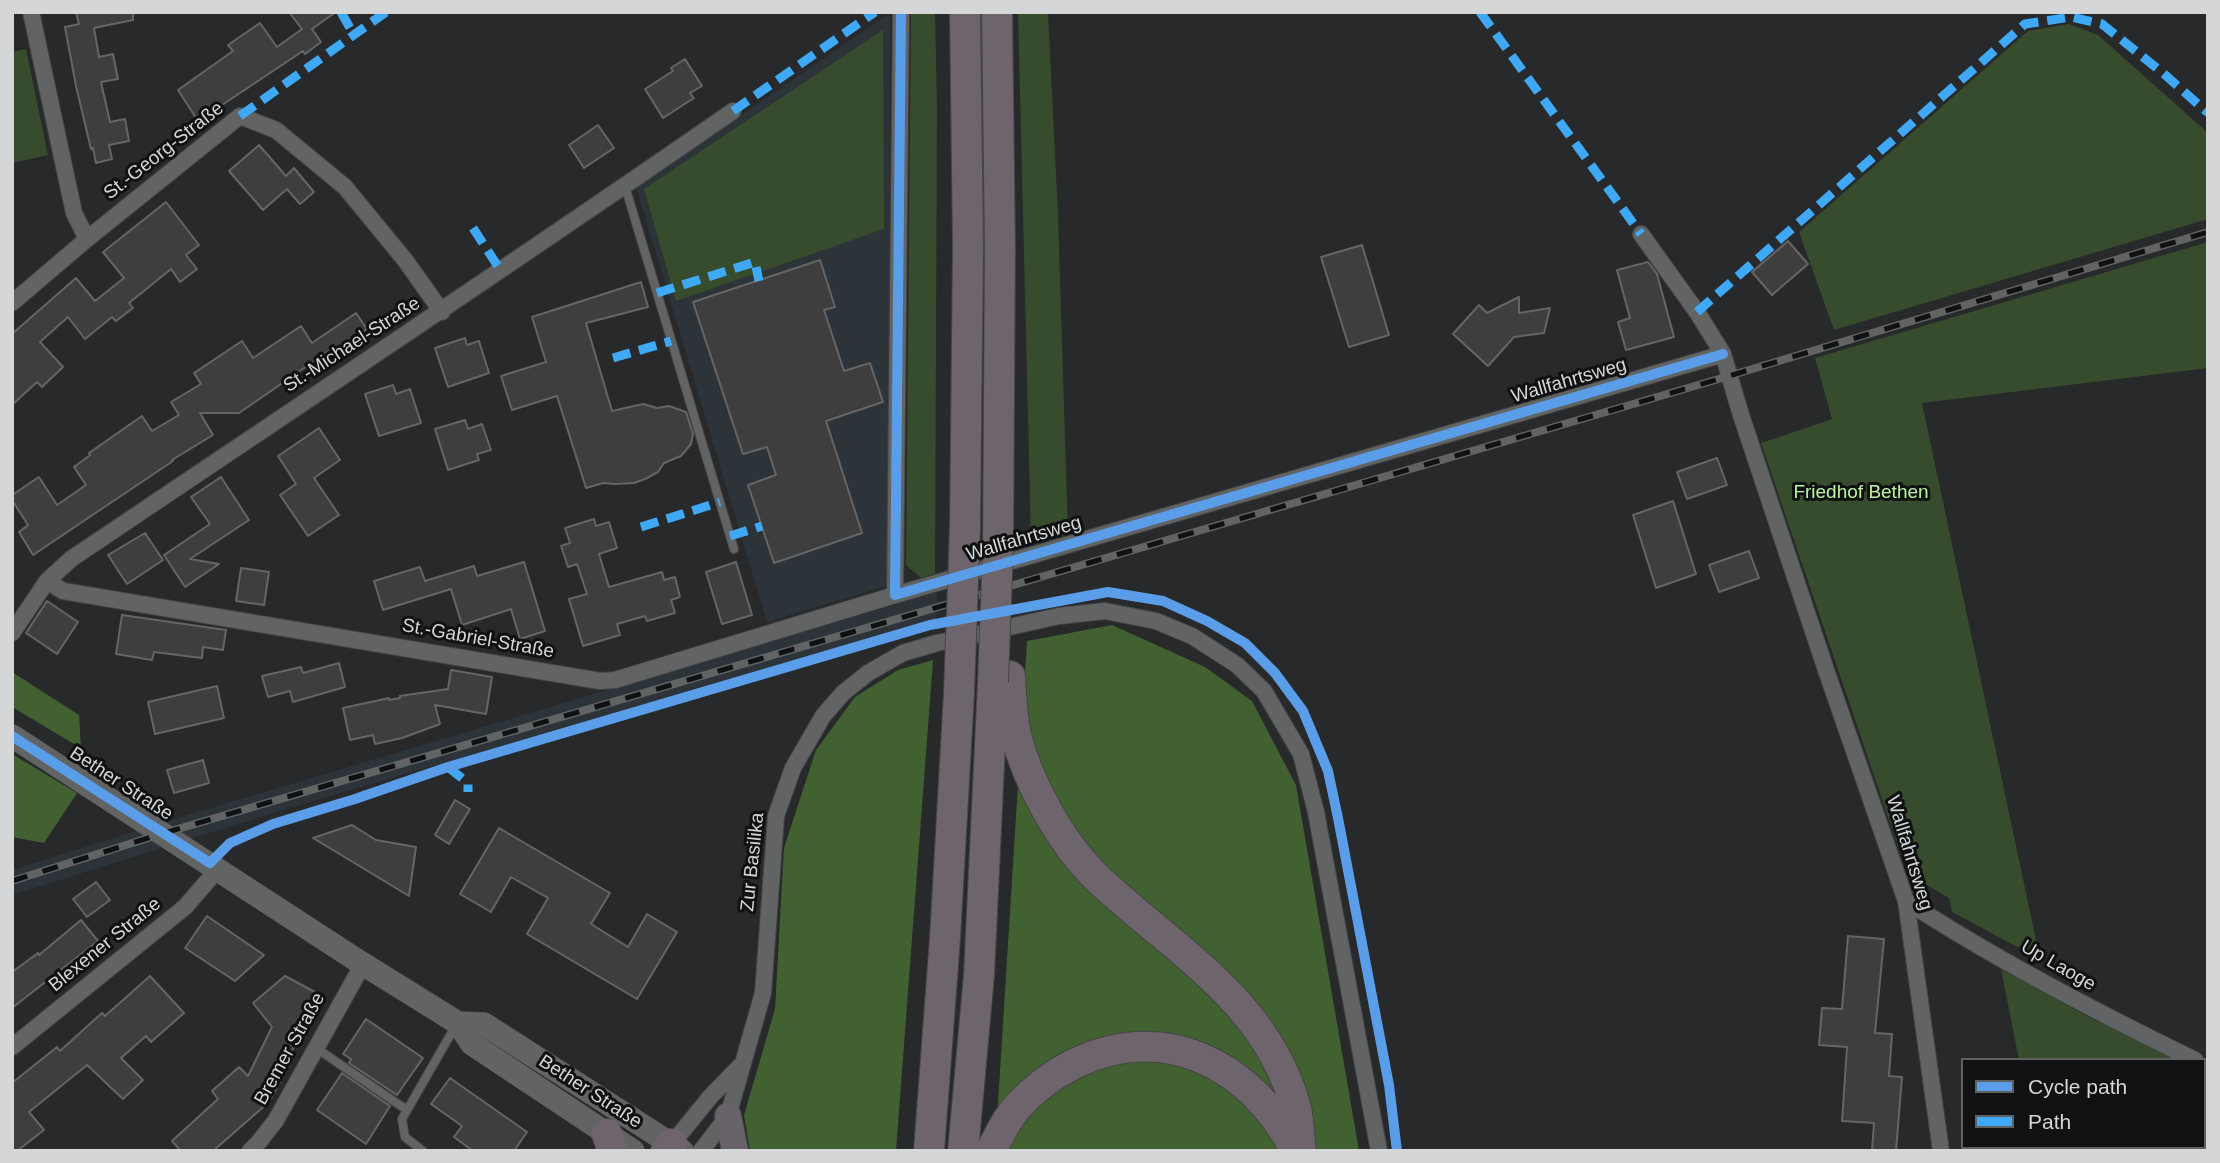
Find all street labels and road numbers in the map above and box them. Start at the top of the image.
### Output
street label: St.-Georg-Straße [100,97,228,205]
street label: St.-Michael-Straße [279,292,425,398]
street label: Wallfahrtsweg [1509,354,1629,408]
street label: Wallfahrtsweg [964,512,1084,566]
street label: St.-Gabriel-Straße [400,614,556,664]
street label: Bether Straße [65,742,177,826]
street label: Wallfahrtsweg [1881,793,1937,913]
street label: Zur Basilika [736,811,770,913]
street label: Blexener Straße [44,893,166,997]
street label: Up Laoge [2017,936,2099,996]
street label: Bremer Straße [250,989,330,1109]
street label: Bether Straße [534,1050,646,1134]

